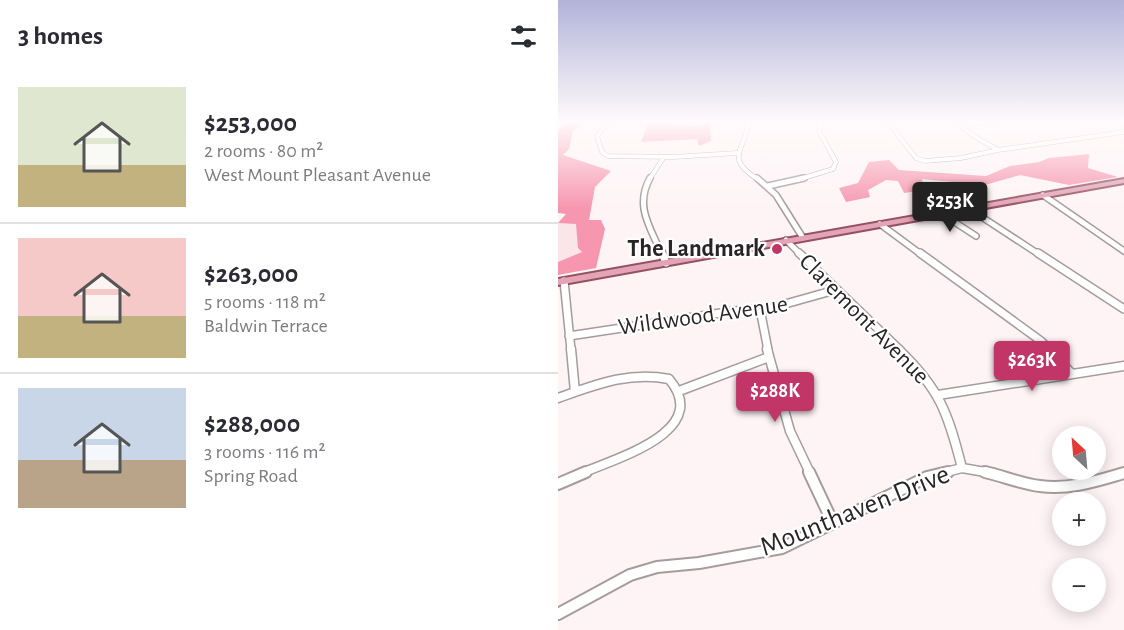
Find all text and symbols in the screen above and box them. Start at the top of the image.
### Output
icon: filters [507,20,540,53]
text: 3 homes [18,23,103,49]
text: $253,000 [204,110,297,136]
icon: home [66,111,138,183]
text: 2 rooms · 80 m² [204,141,323,161]
text: West Mount Pleasant Avenue [204,165,431,185]
pin: $253K [908,182,992,233]
text: $253K [926,191,974,211]
place label: The Landmark [627,237,765,261]
marker: The Landmark [770,242,784,256]
street label: Claremont Avenue [794,249,934,389]
text: $263,000 [204,261,298,287]
icon: home [66,262,138,334]
text: 5 rooms · 118 m² [204,292,326,312]
street label: Wildwood Avenue [616,292,790,340]
text: Baldwin Terrace [204,316,328,336]
pin: $263K [990,341,1074,392]
text: $263K [1008,350,1056,370]
pin: $288K [733,372,817,423]
text: $288K [750,381,800,401]
text: $288,000 [204,411,300,437]
icon: home [66,412,138,484]
north arrow [1052,426,1106,480]
map controls [1052,426,1106,612]
text: 3 rooms · 116 m² [204,442,325,462]
street label: Mounthaven Drive [756,460,954,562]
text: Spring Road [204,466,298,486]
button: + [1052,492,1106,546]
button: − [1052,558,1106,612]

